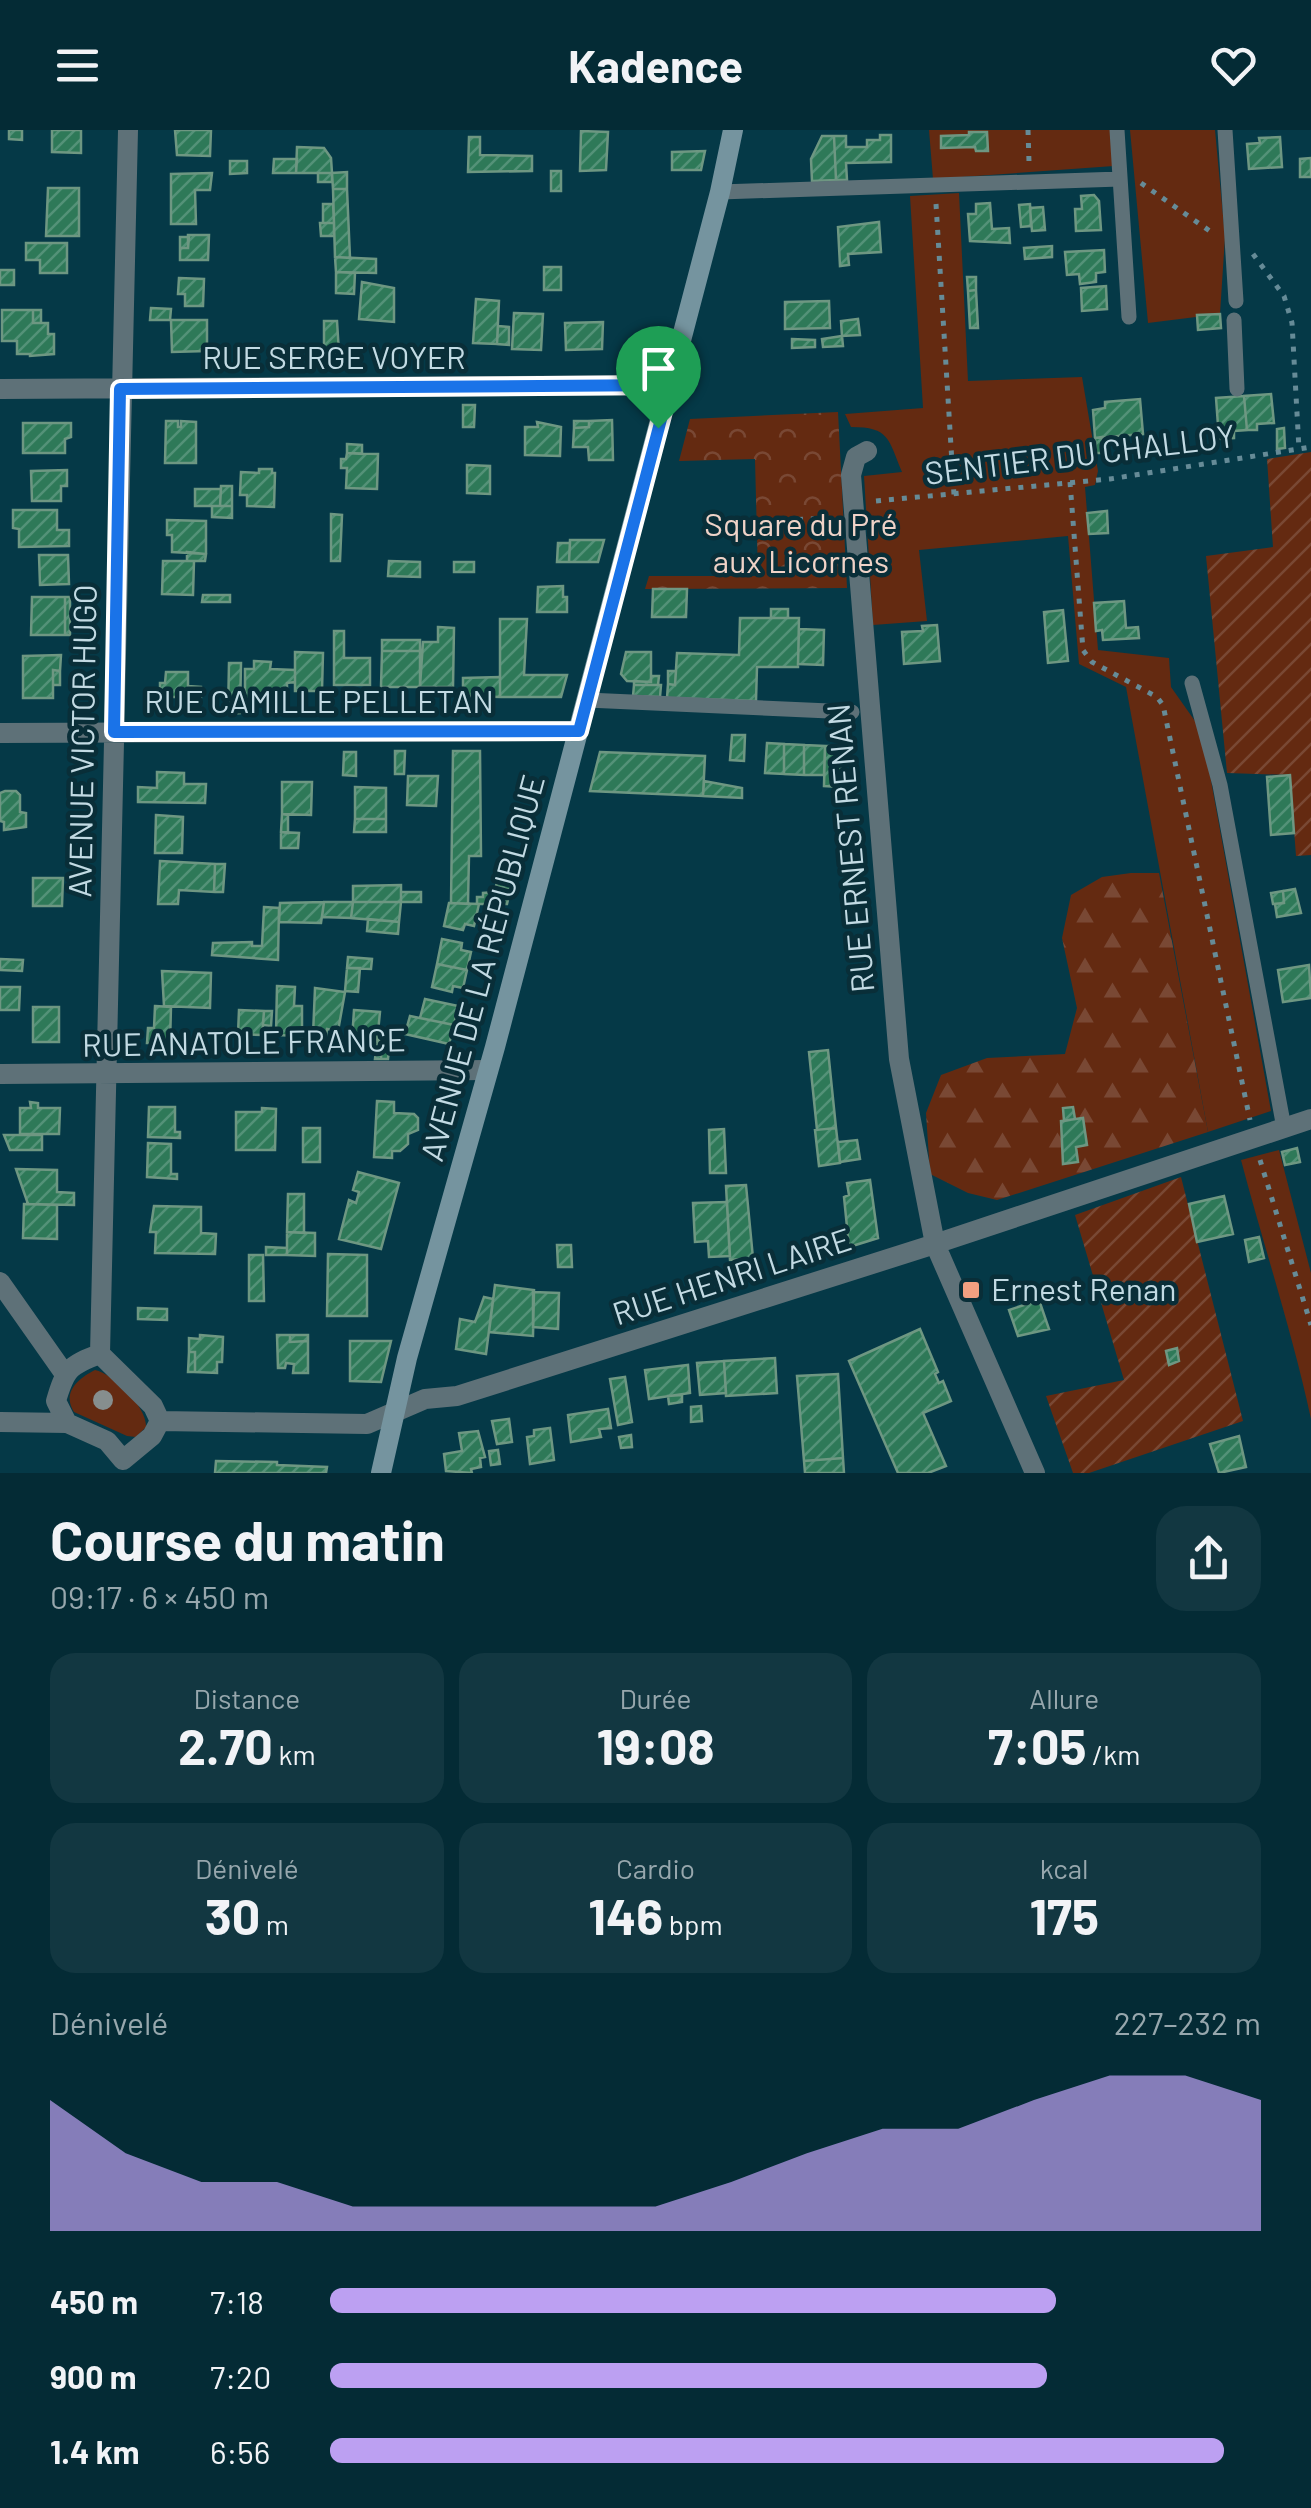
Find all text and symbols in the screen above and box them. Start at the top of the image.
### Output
icon: menu [50,38,105,93]
text: Kadence [568,38,743,92]
icon: heart [1206,38,1261,93]
pin [616,326,701,429]
street label: RUE SERGE VOYER [202,337,466,375]
icon: arrive [631,341,686,396]
street label: SENTIER DU CHALLOY [922,415,1237,491]
park label: Square du Pré aux Licornes [704,504,898,579]
street label: AVENUE VICTOR HUGO [59,584,103,898]
street label: RUE CAMILLE PELLETAN [144,681,494,719]
street label: RUE ERNEST RENAN [817,702,881,994]
street label: AVENUE DE LA RÉPUBLIQUE [411,770,551,1165]
street label: RUE ANATOLE FRANCE [82,1019,406,1063]
street label: RUE HENRI LAIRE [607,1219,855,1332]
place label: Ernest Renan [991,1269,1177,1307]
marker: Ernest Renan [960,1279,982,1301]
text: Course du matin [50,1506,445,1572]
button: share [1156,1506,1261,1611]
text: 09:17 · 6 × 450 m [50,1577,269,1615]
text: Distance [193,1681,300,1715]
text: Durée [620,1681,691,1715]
text: Allure [1029,1681,1099,1715]
text: 2.70 [178,1715,273,1775]
text: 19:08 [596,1715,714,1775]
text: 7:05 [988,1715,1086,1775]
text: km [273,1737,316,1771]
text: /km [1086,1737,1140,1771]
text: Dénivelé [195,1851,299,1885]
text: Cardio [616,1851,695,1885]
text: kcal [1040,1851,1089,1885]
text: 30 [205,1885,260,1945]
text: 146 [588,1885,663,1945]
text: 175 [1029,1885,1099,1945]
text: m [260,1907,289,1941]
text: bpm [663,1907,723,1941]
text: Dénivelé [50,2003,168,2041]
text: 227–232 m [1114,2003,1261,2041]
text: 450 m [50,2282,138,2320]
text: 7:18 [210,2282,264,2320]
text: 900 m [50,2357,137,2395]
text: 7:20 [210,2357,271,2395]
text: 1.4 km [50,2432,140,2470]
text: 6:56 [210,2432,270,2470]

